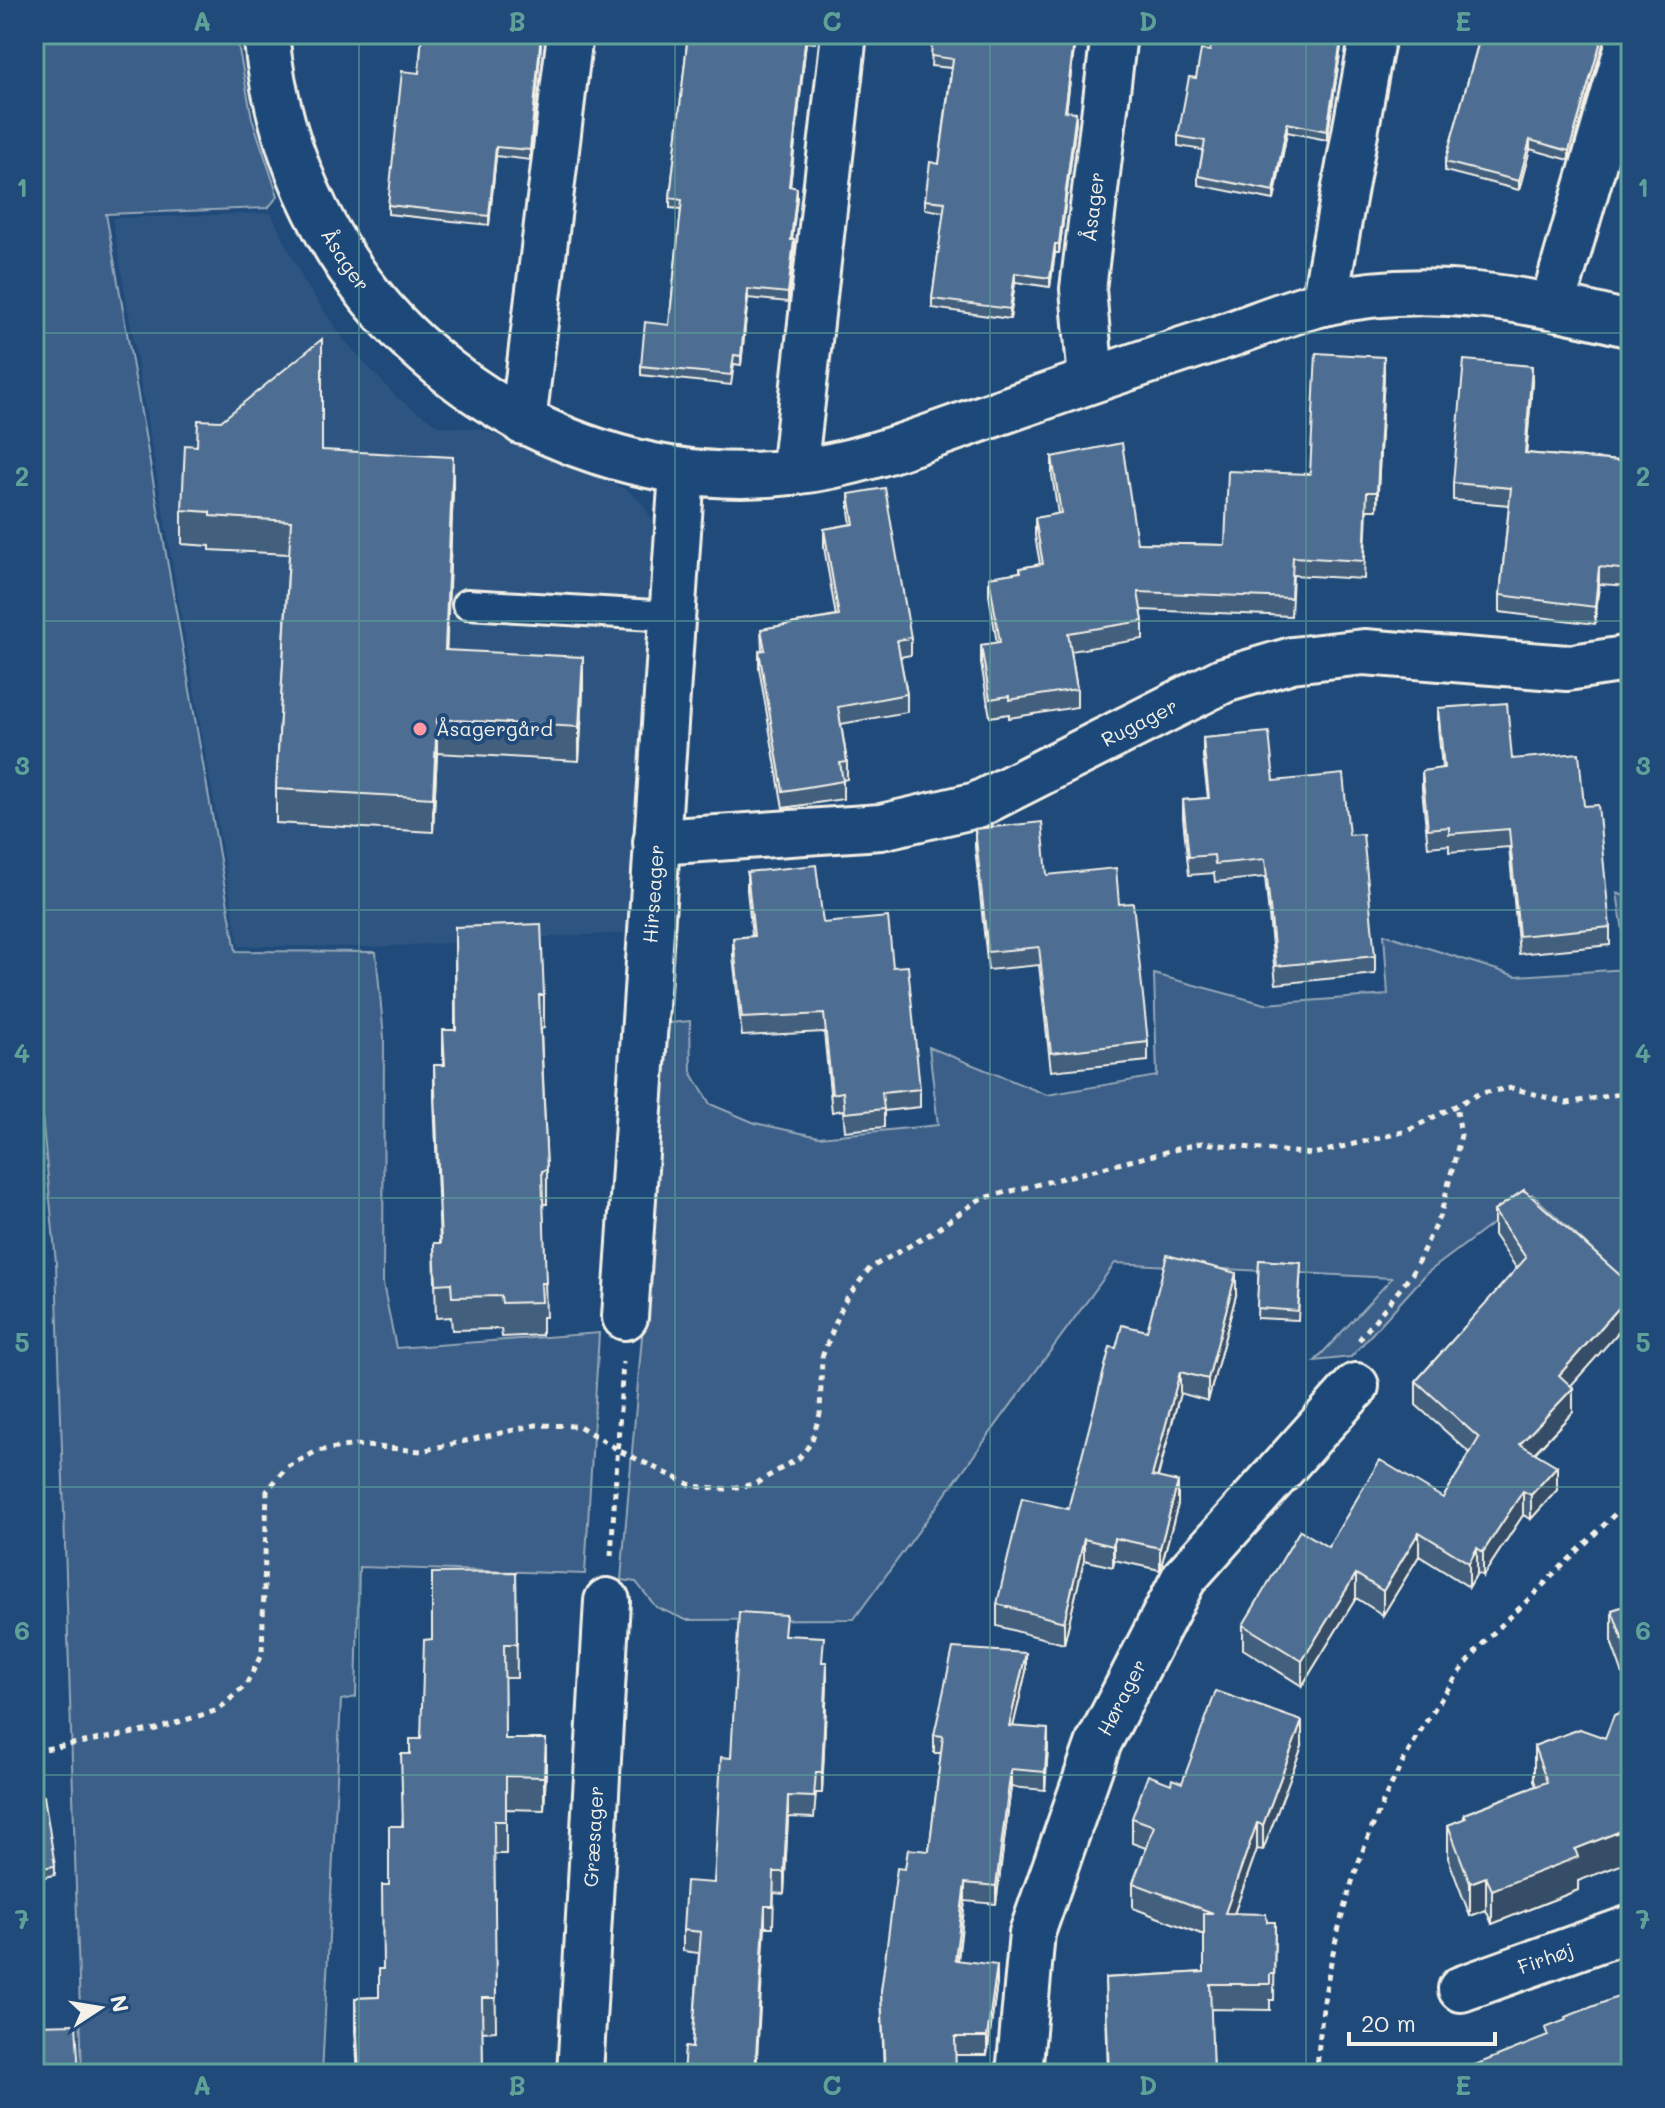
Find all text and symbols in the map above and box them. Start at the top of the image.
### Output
text: A [193,4,211,38]
text: B [508,4,526,38]
text: C [822,4,842,38]
text: D [1139,4,1157,38]
text: E [1455,4,1471,38]
text: 1 [16,170,28,204]
street label: Åsager [1075,170,1109,243]
text: 1 [1637,170,1649,204]
street label: Åsager [316,223,376,296]
text: 2 [15,459,29,493]
text: 2 [1636,459,1650,493]
street label: Rugager [1097,692,1181,752]
place label: Åsagergård [436,715,553,741]
marker: Åsagergård [411,720,429,738]
text: 3 [14,748,30,782]
text: 3 [1635,748,1651,782]
street label: Hirseager [636,844,669,944]
text: 4 [14,1036,30,1070]
text: 4 [1635,1036,1651,1070]
text: 5 [14,1325,30,1359]
text: 5 [1635,1325,1651,1359]
text: 6 [14,1613,30,1647]
text: 6 [1635,1613,1651,1647]
street label: Hørager [1091,1654,1152,1740]
street label: Græsager [577,1785,608,1888]
text: 7 [15,1902,29,1936]
text: 7 [1636,1902,1650,1936]
street label: Firhøj [1514,1936,1577,1980]
north arrow [60,1968,140,2048]
text: N [104,1993,136,2015]
scale bar [1349,1996,1495,2046]
text: 20 m [1361,2007,1416,2038]
text: A [193,2068,211,2102]
text: B [508,2068,526,2102]
text: C [822,2068,842,2102]
text: D [1139,2068,1157,2102]
text: E [1455,2068,1471,2102]

